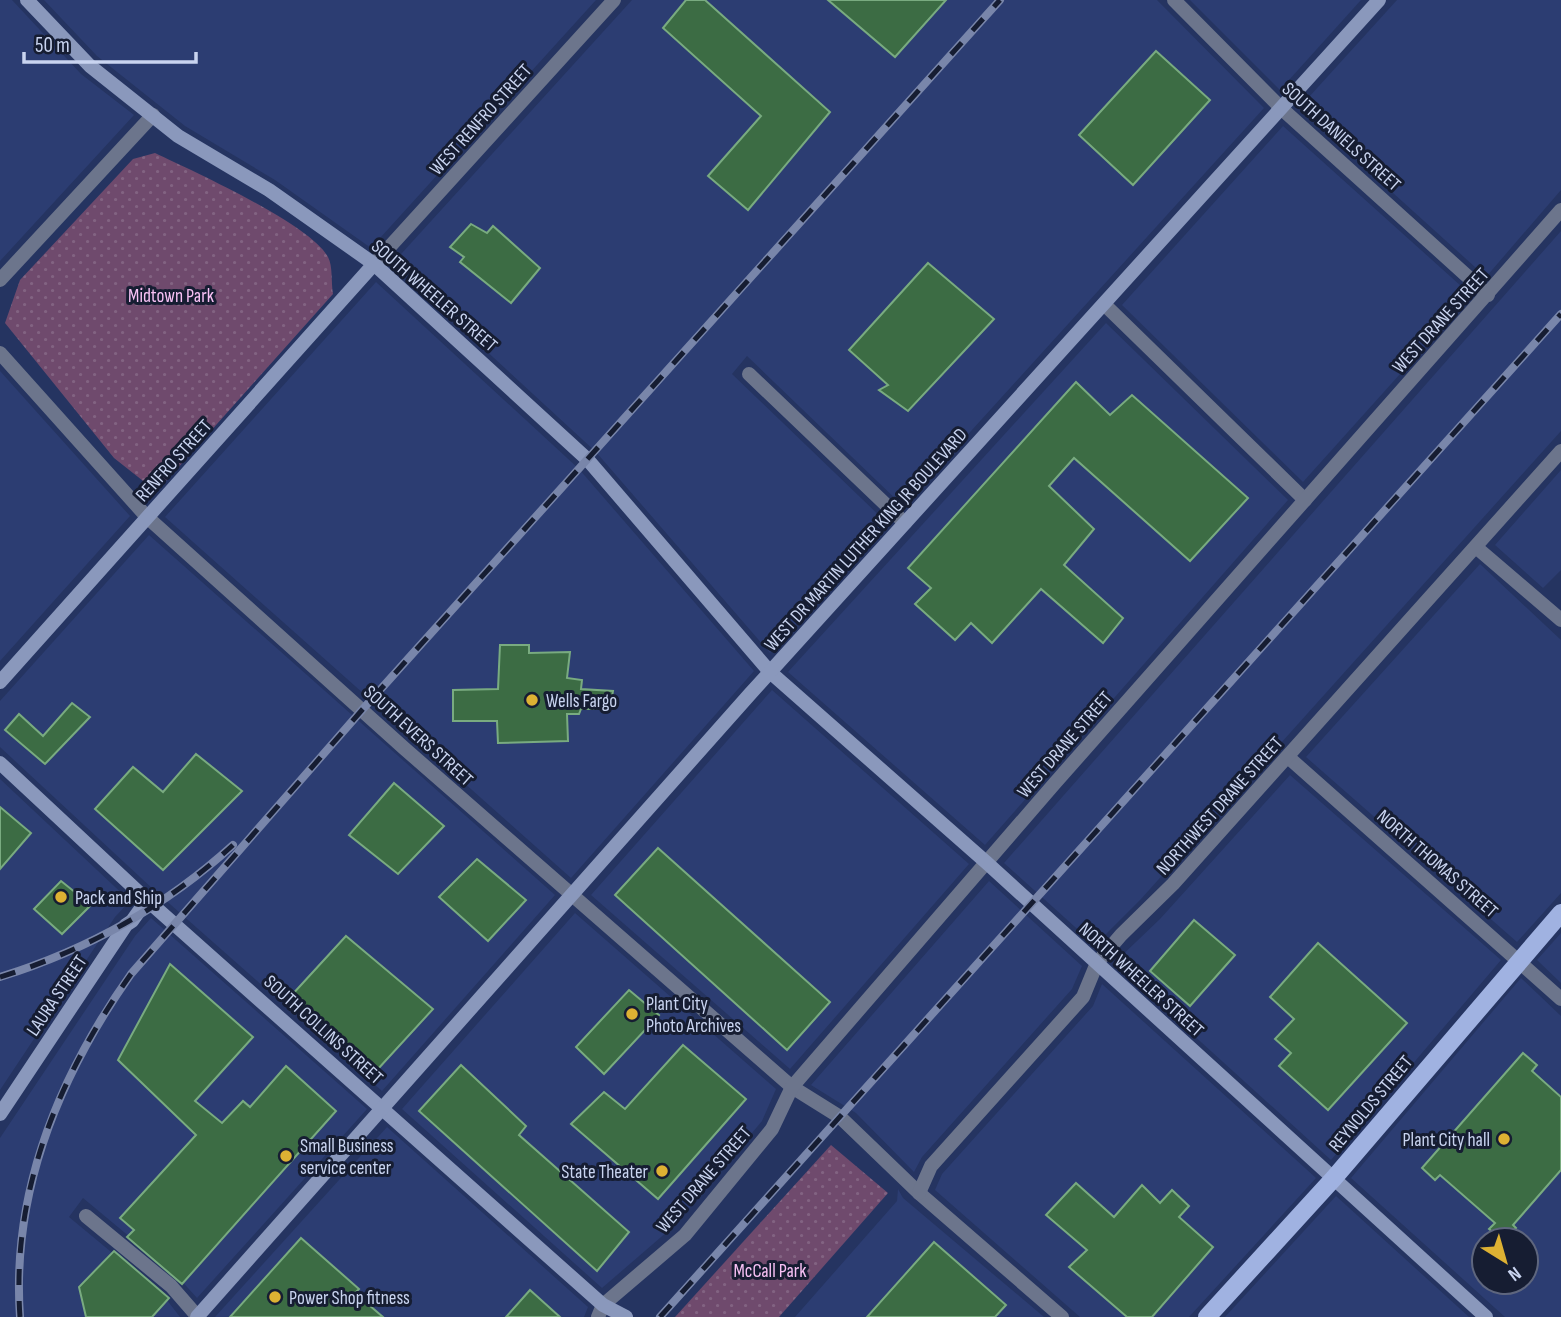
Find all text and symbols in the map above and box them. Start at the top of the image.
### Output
scale bar [24,21,196,65]
text: 50 m [35,33,70,58]
street label: WEST RENFRO STREET [425,59,537,180]
street label: SOUTH DANIELS STREET [1277,78,1405,197]
street label: SOUTH WHEELER STREET [366,235,502,357]
street label: WEST DRANE STREET [1388,264,1494,378]
park label: Midtown Park [128,285,215,308]
street label: RENFRO STREET [131,415,217,507]
street label: WEST DR MARTIN LUTHER KING JR BOULEVARD [760,424,972,656]
street label: SOUTH EVERS STREET [359,681,478,791]
street label: WEST DRANE STREET [1013,687,1118,803]
place label: Wells Fargo [546,690,617,713]
marker: Wells Fargo [524,692,540,708]
street label: NORTHWEST DRANE STREET [1152,732,1289,880]
street label: NORTH THOMAS STREET [1372,805,1503,923]
place label: Pack and Ship [75,887,162,910]
marker: Pack and Ship [53,889,69,905]
street label: NORTH WHEELER STREET [1074,918,1208,1042]
street label: LAURA STREET [22,951,93,1041]
street label: SOUTH COLLINS STREET [259,971,388,1090]
place label: Plant City Photo Archives [646,993,741,1038]
marker: Plant City Photo Archives [624,1006,640,1022]
street label: REYNOLDS STREET [1324,1051,1418,1157]
street label: WEST DRANE STREET [652,1122,757,1238]
place label: Plant City hall [1403,1129,1490,1152]
marker: Plant City hall [1496,1131,1512,1147]
place label: Small Business service center [300,1135,394,1180]
marker: Small Business service center [278,1148,294,1164]
place label: State Theater [561,1161,649,1184]
marker: State Theater [654,1163,670,1179]
north arrow [1470,1226,1540,1296]
park label: McCall Park [734,1260,807,1283]
text: N [1503,1261,1525,1286]
place label: Power Shop fitness [289,1287,410,1310]
marker: Power Shop fitness [267,1289,283,1305]

